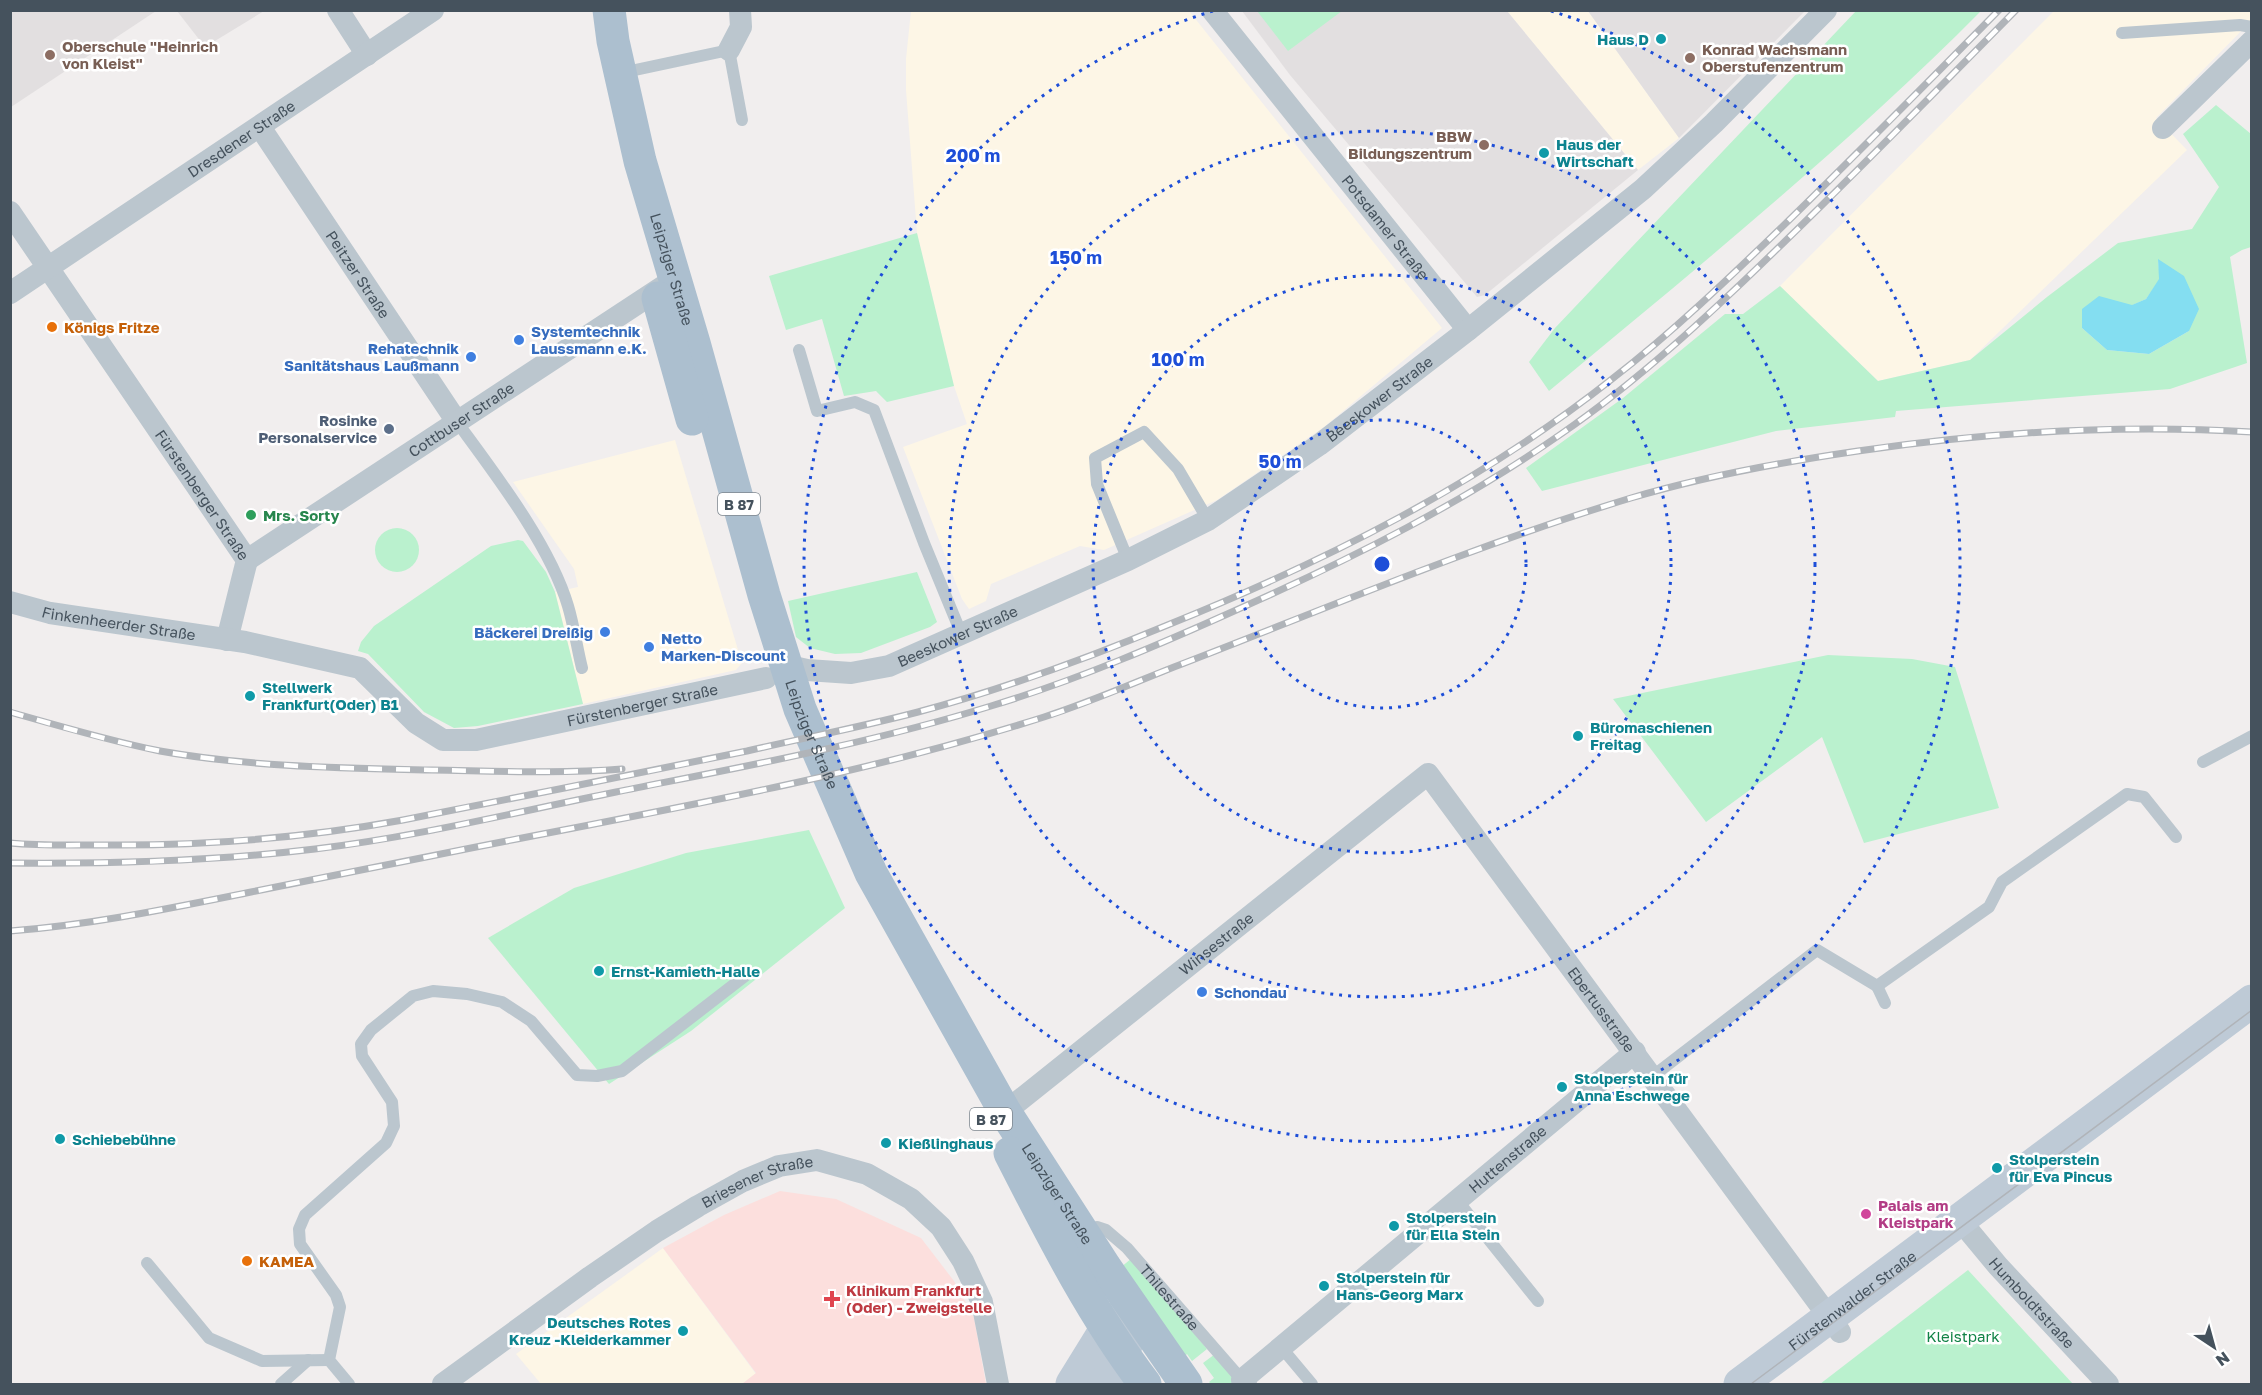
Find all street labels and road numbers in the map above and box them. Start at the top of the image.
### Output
street label: Dresdener Straße [184,96,298,181]
street label: Potsdamer Straße [1338,171,1433,283]
street label: Leipziger Straße [647,211,697,328]
street label: Peitzer Straße [323,227,394,322]
street label: Beeskower Straße [1322,352,1436,445]
street label: Cottbuser Straße [405,378,517,461]
street label: Fürstenberger Straße [152,426,253,564]
road number: B 87 [718,493,760,515]
street label: Beeskower Straße [894,601,1021,670]
street label: Finkenheerder Straße [40,602,197,644]
street label: Leipziger Straße [782,677,843,792]
street label: Fürstenberger Straße [565,679,720,729]
street label: Winsestraße [1175,908,1257,979]
street label: Ebertusstraße [1564,963,1639,1056]
road number: B 87 [970,1108,1012,1130]
street label: Huttenstraße [1465,1121,1550,1196]
street label: Leipziger Straße [1018,1140,1097,1248]
street label: Briesener Straße [698,1152,815,1211]
street label: Fürstenwalder Straße [1785,1246,1920,1354]
street label: Humboldtstraße [1985,1253,2079,1352]
street label: Thilestraße [1136,1261,1204,1334]

